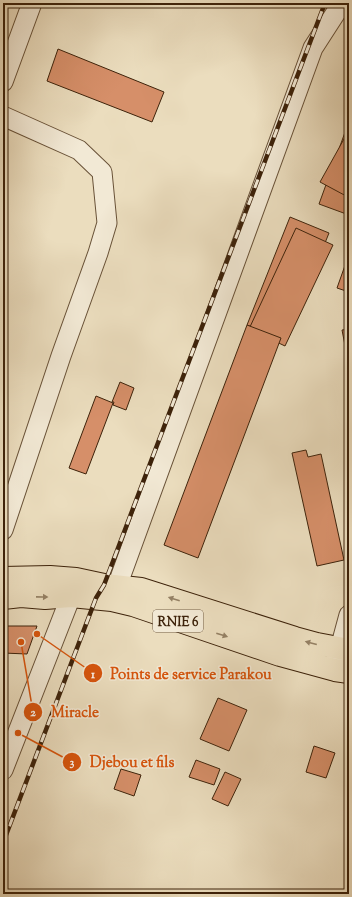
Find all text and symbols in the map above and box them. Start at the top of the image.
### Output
one-way arrow [36,594,49,600]
one-way arrow [167,596,179,602]
road number: RNIE 6 [153,610,203,632]
one-way arrow [216,632,228,638]
one-way arrow [305,639,317,645]
callout: Points de service Parakou [83,660,280,687]
text: Points de service Parakou [110,665,272,686]
text: 1 [90,666,96,684]
callout: Miracle [23,698,107,725]
text: Miracle [51,703,99,724]
text: 2 [30,704,36,722]
callout: Djebou et fils [62,748,183,775]
text: Djebou et fils [90,753,174,774]
text: 3 [70,754,75,772]

